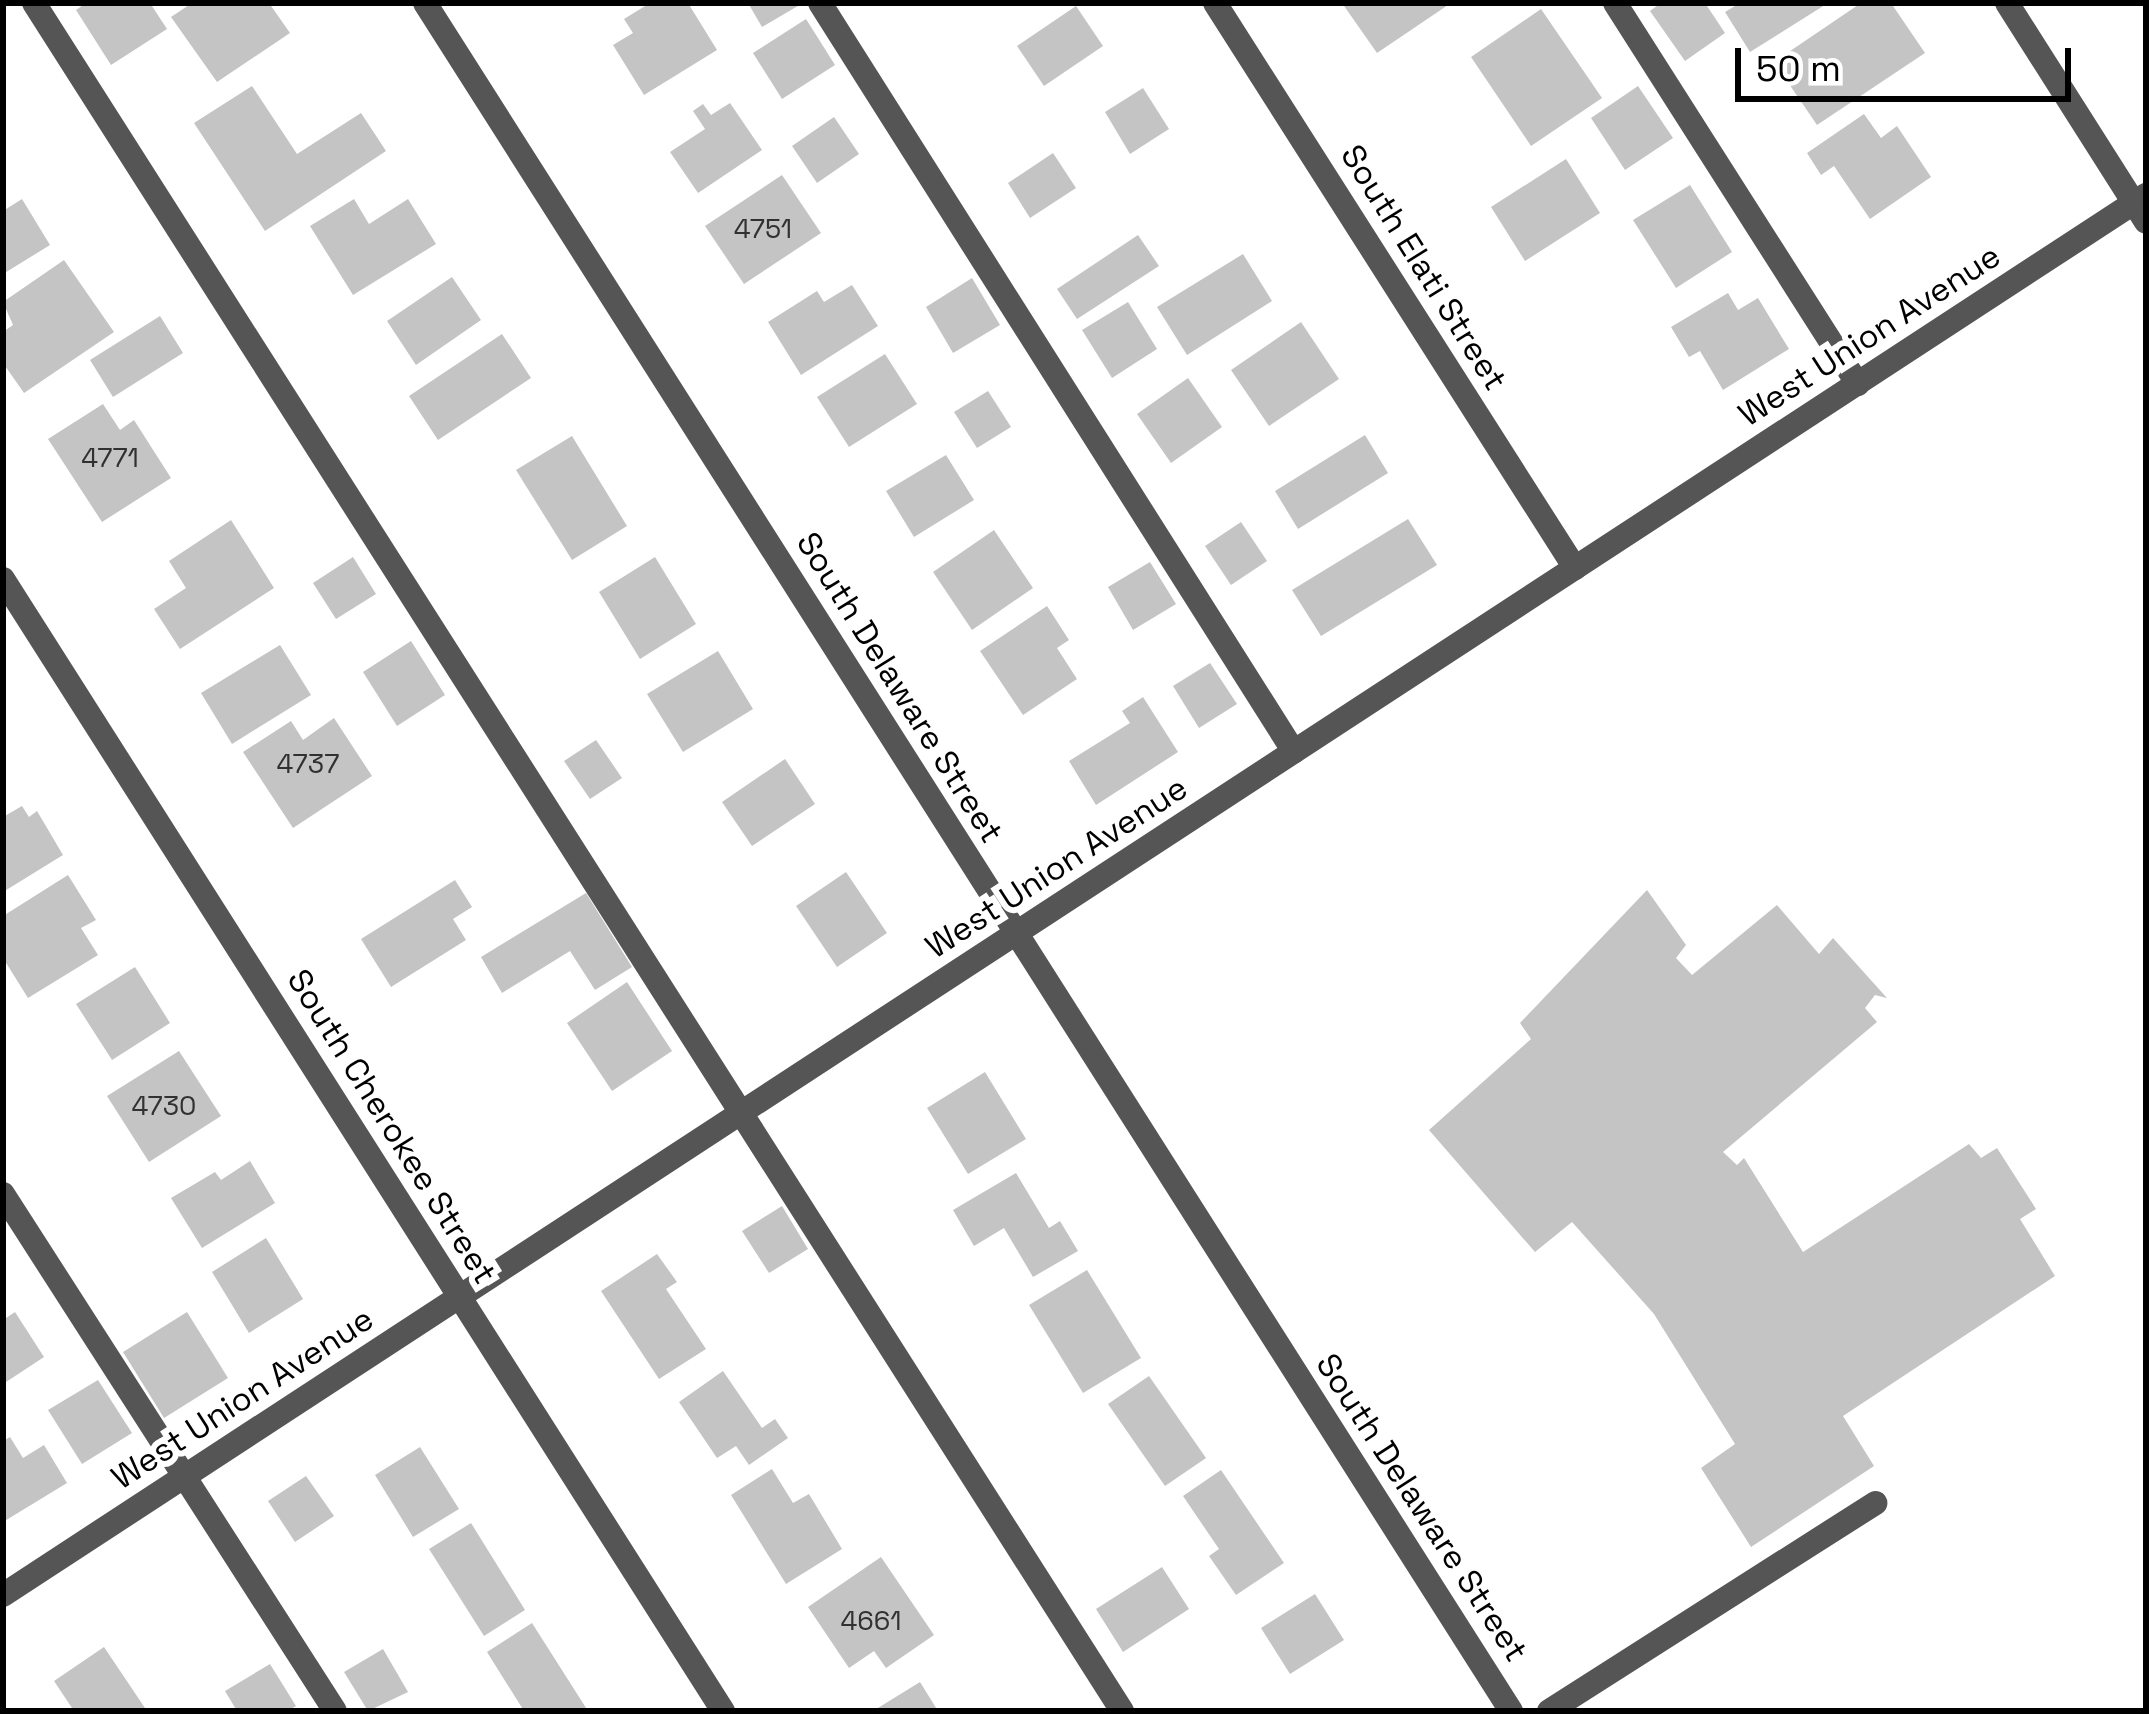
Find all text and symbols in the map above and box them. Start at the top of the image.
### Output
scale bar [1741,24,2077,98]
text: 50 m [1756,46,1841,92]
street label: South Elati Street [1332,138,1514,398]
house number: 4751 [734,213,792,245]
street label: West Union Avenue [1731,236,2009,436]
house number: 4771 [81,442,139,474]
street label: South Delaware Street [787,525,1011,851]
house number: 4737 [277,748,339,780]
street label: West Union Avenue [918,768,1196,968]
street label: South Cherokee Street [278,963,504,1291]
house number: 4730 [132,1090,196,1122]
street label: West Union Avenue [104,1299,382,1499]
street label: South Delaware Street [1307,1347,1535,1669]
house number: 4661 [840,1605,902,1637]

